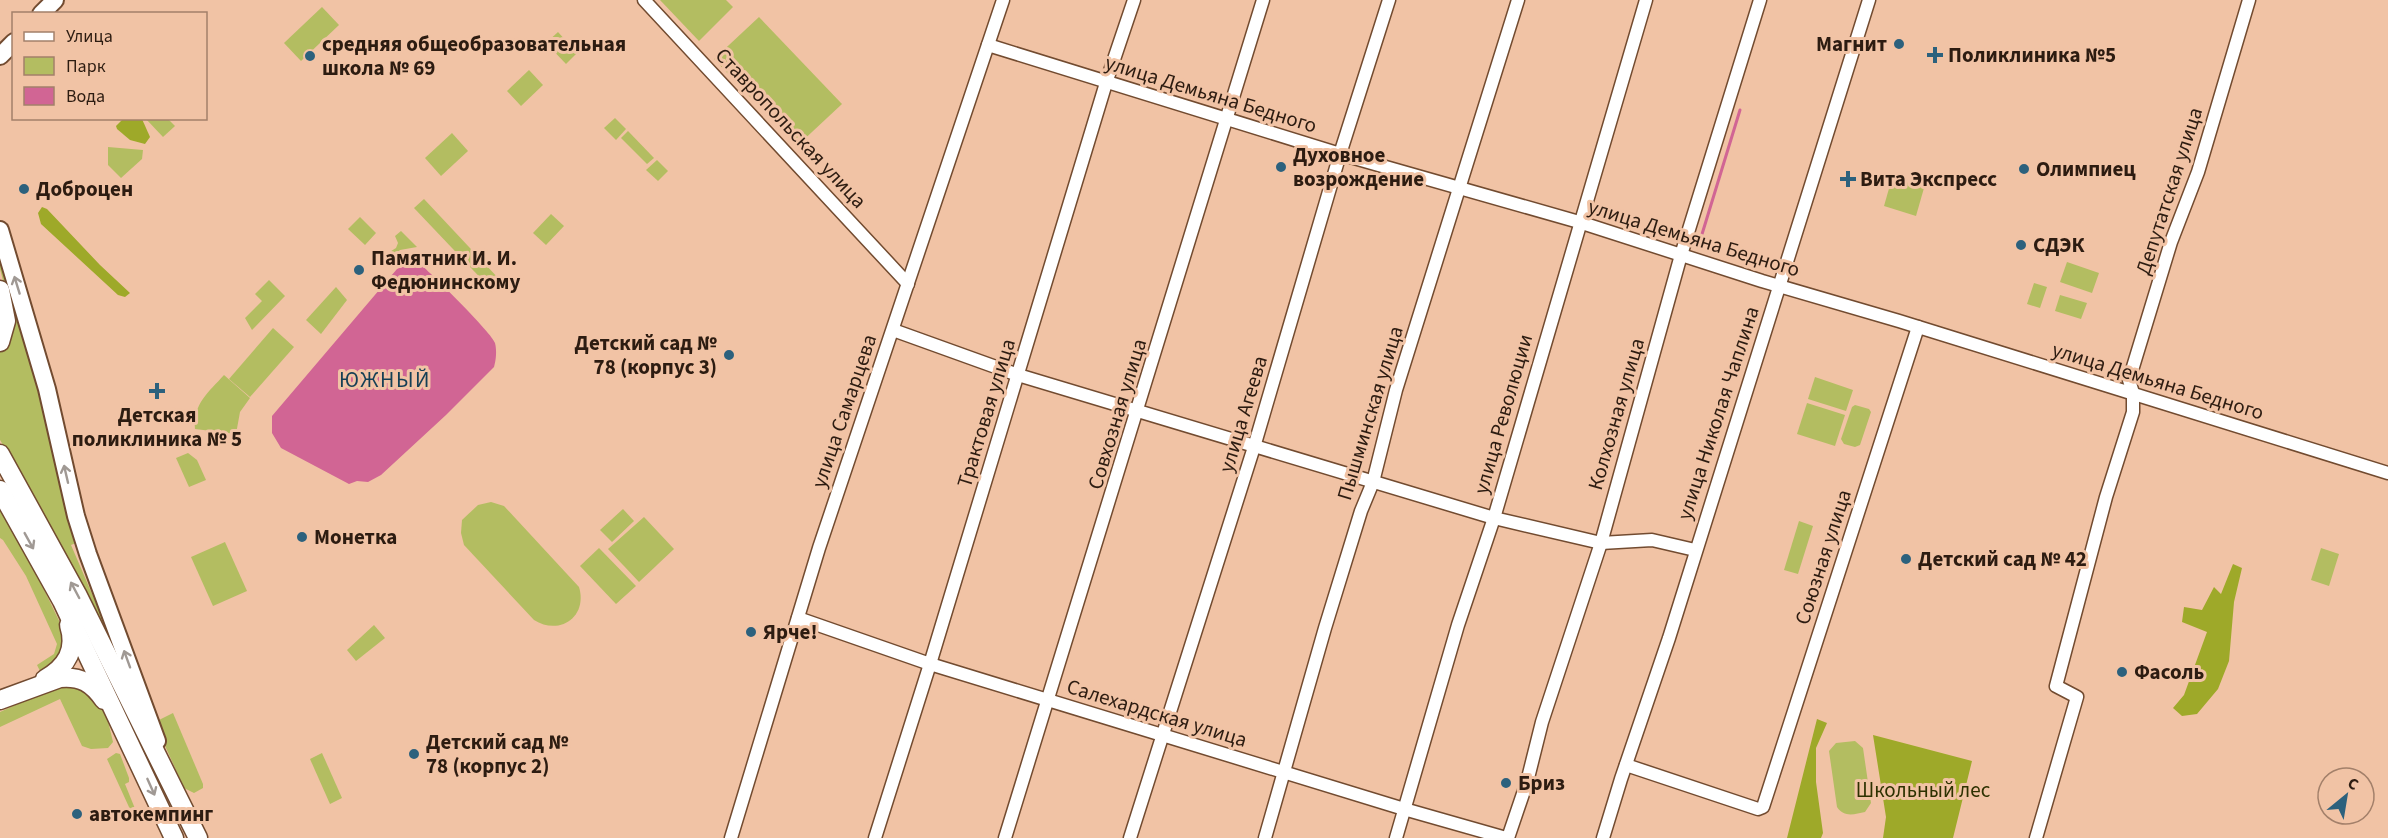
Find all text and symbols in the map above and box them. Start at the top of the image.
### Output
legend [12,12,207,120]
text: Улица [66,24,113,49]
place label: средняя общеобразовательная школа № 69 [322,29,626,83]
place label: Магнит [1816,29,1887,59]
marker: Магнит [1892,37,1906,51]
place label: Поликлиника №5 [1948,40,2116,70]
street label: Ставропольская улица [708,41,874,215]
marker: Поликлиника №5 [1926,46,1944,64]
street label: улица Демьяна Бедного [1101,47,1321,141]
marker: средняя общеобразовательная школа № 69 [303,49,317,63]
text: Парк [66,54,106,79]
text: Вода [66,84,105,109]
street label: Депутатская улица [2128,103,2210,279]
place label: Духовное возрождение [1293,140,1424,194]
place label: Олимпиец [2036,154,2136,184]
marker: Духовное возрождение [1274,160,1288,174]
marker: Олимпиец [2017,162,2031,176]
place label: Вита Экспресс [1860,164,1997,194]
marker: Вита Экспресс [1841,172,1855,186]
place label: Доброцен [36,174,133,204]
marker: Доброцен [17,182,31,196]
street label: улица Демьяна Бедного [1584,191,1804,285]
place label: СДЭК [2033,230,2086,260]
marker: СДЭК [2014,238,2028,252]
place label: Памятник И. И. Федюнинскому [371,243,520,297]
marker: Памятник И. И. Федюнинскому [352,263,366,277]
one-way arrow [11,276,22,295]
street label: улица Николая Чаплина [1669,302,1767,524]
street label: Пышминская улица [1329,322,1411,504]
place label: Детский сад № 78 (корпус 3) [575,328,717,382]
street label: улица Самарцева [804,330,884,492]
street label: улица Революции [1466,330,1540,498]
street label: улица Демьяна Бедного [2048,334,2268,428]
street label: Трактовая улица [949,335,1023,491]
street label: Совхозная улица [1080,335,1154,493]
street label: Колхозная улица [1580,335,1652,493]
marker: Детский сад № 78 (корпус 3) [722,348,736,362]
street label: улица Агеева [1211,352,1275,476]
district label: ЮЖНЫЙ [339,364,431,396]
marker: Детская поликлиника № 5 [148,382,166,400]
place label: Детская поликлиника № 5 [72,400,242,454]
one-way arrow [60,465,72,484]
street label: Союзная улица [1787,486,1859,628]
place label: Монетка [314,522,397,552]
marker: Монетка [295,530,309,544]
one-way arrow [23,532,35,549]
place label: Детский сад № 42 [1918,544,2087,574]
marker: Детский сад № 42 [1899,552,1913,566]
one-way arrow [69,581,80,599]
place label: Ярче! [763,617,818,647]
marker: Ярче! [744,625,758,639]
one-way arrow [120,650,131,669]
place label: Фасоль [2134,657,2205,687]
marker: Фасоль [2115,665,2129,679]
street label: Салехардская улица [1063,671,1251,755]
place label: Детский сад № 78 (корпус 2) [426,727,568,781]
marker: Детский сад № 78 (корпус 2) [407,747,421,761]
north arrow [2316,766,2376,826]
place label: Бриз [1518,768,1565,798]
text: С [2343,772,2363,796]
park label: Школьный лес [1856,775,1991,805]
marker: Бриз [1499,776,1513,790]
one-way arrow [145,778,157,796]
place label: автокемпинг [89,799,213,829]
marker: автокемпинг [70,807,84,821]

